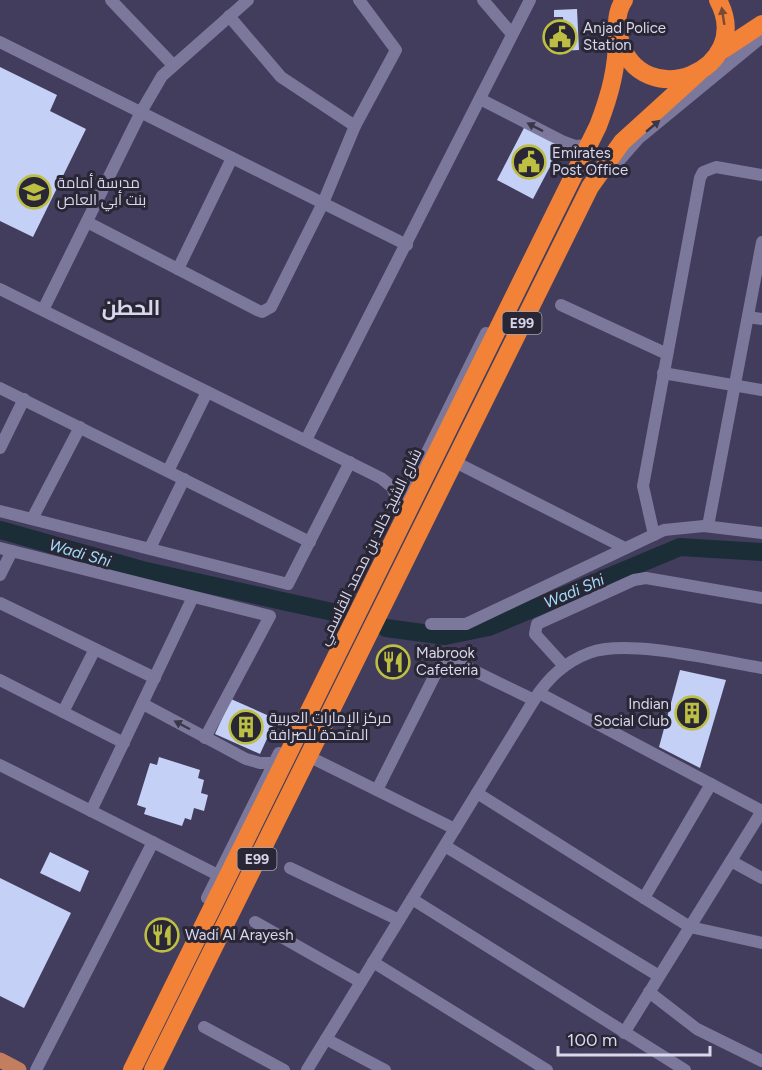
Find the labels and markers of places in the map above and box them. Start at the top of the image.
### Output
public building icon: Anjad Police Station [542,19,578,55]
place label: Anjad Police Station [583,19,666,54]
public building icon: Emirates Post Office [511,144,547,180]
place label: Emirates Post Office [552,144,628,179]
place label: مدرسة أمامة بنت أبي العاص [57,173,146,212]
school or university icon: مدرسة أمامة بنت أبي العاص [16,174,52,210]
restaurant icon: Mabrook Cafeteria [375,644,411,680]
place label: Mabrook Cafeteria [416,644,478,679]
place label: Indian Social Club [594,695,669,730]
building icon: Indian Social Club [674,695,710,731]
building icon: مركز الإمارات العربية المتحدة للصرافة [228,709,264,745]
place label: مركز الإمارات العربية المتحدة للصرافة [269,709,391,744]
restaurant icon: Wadi Al Arayesh [144,917,180,953]
place label: Wadi Al Arayesh [185,926,294,944]

